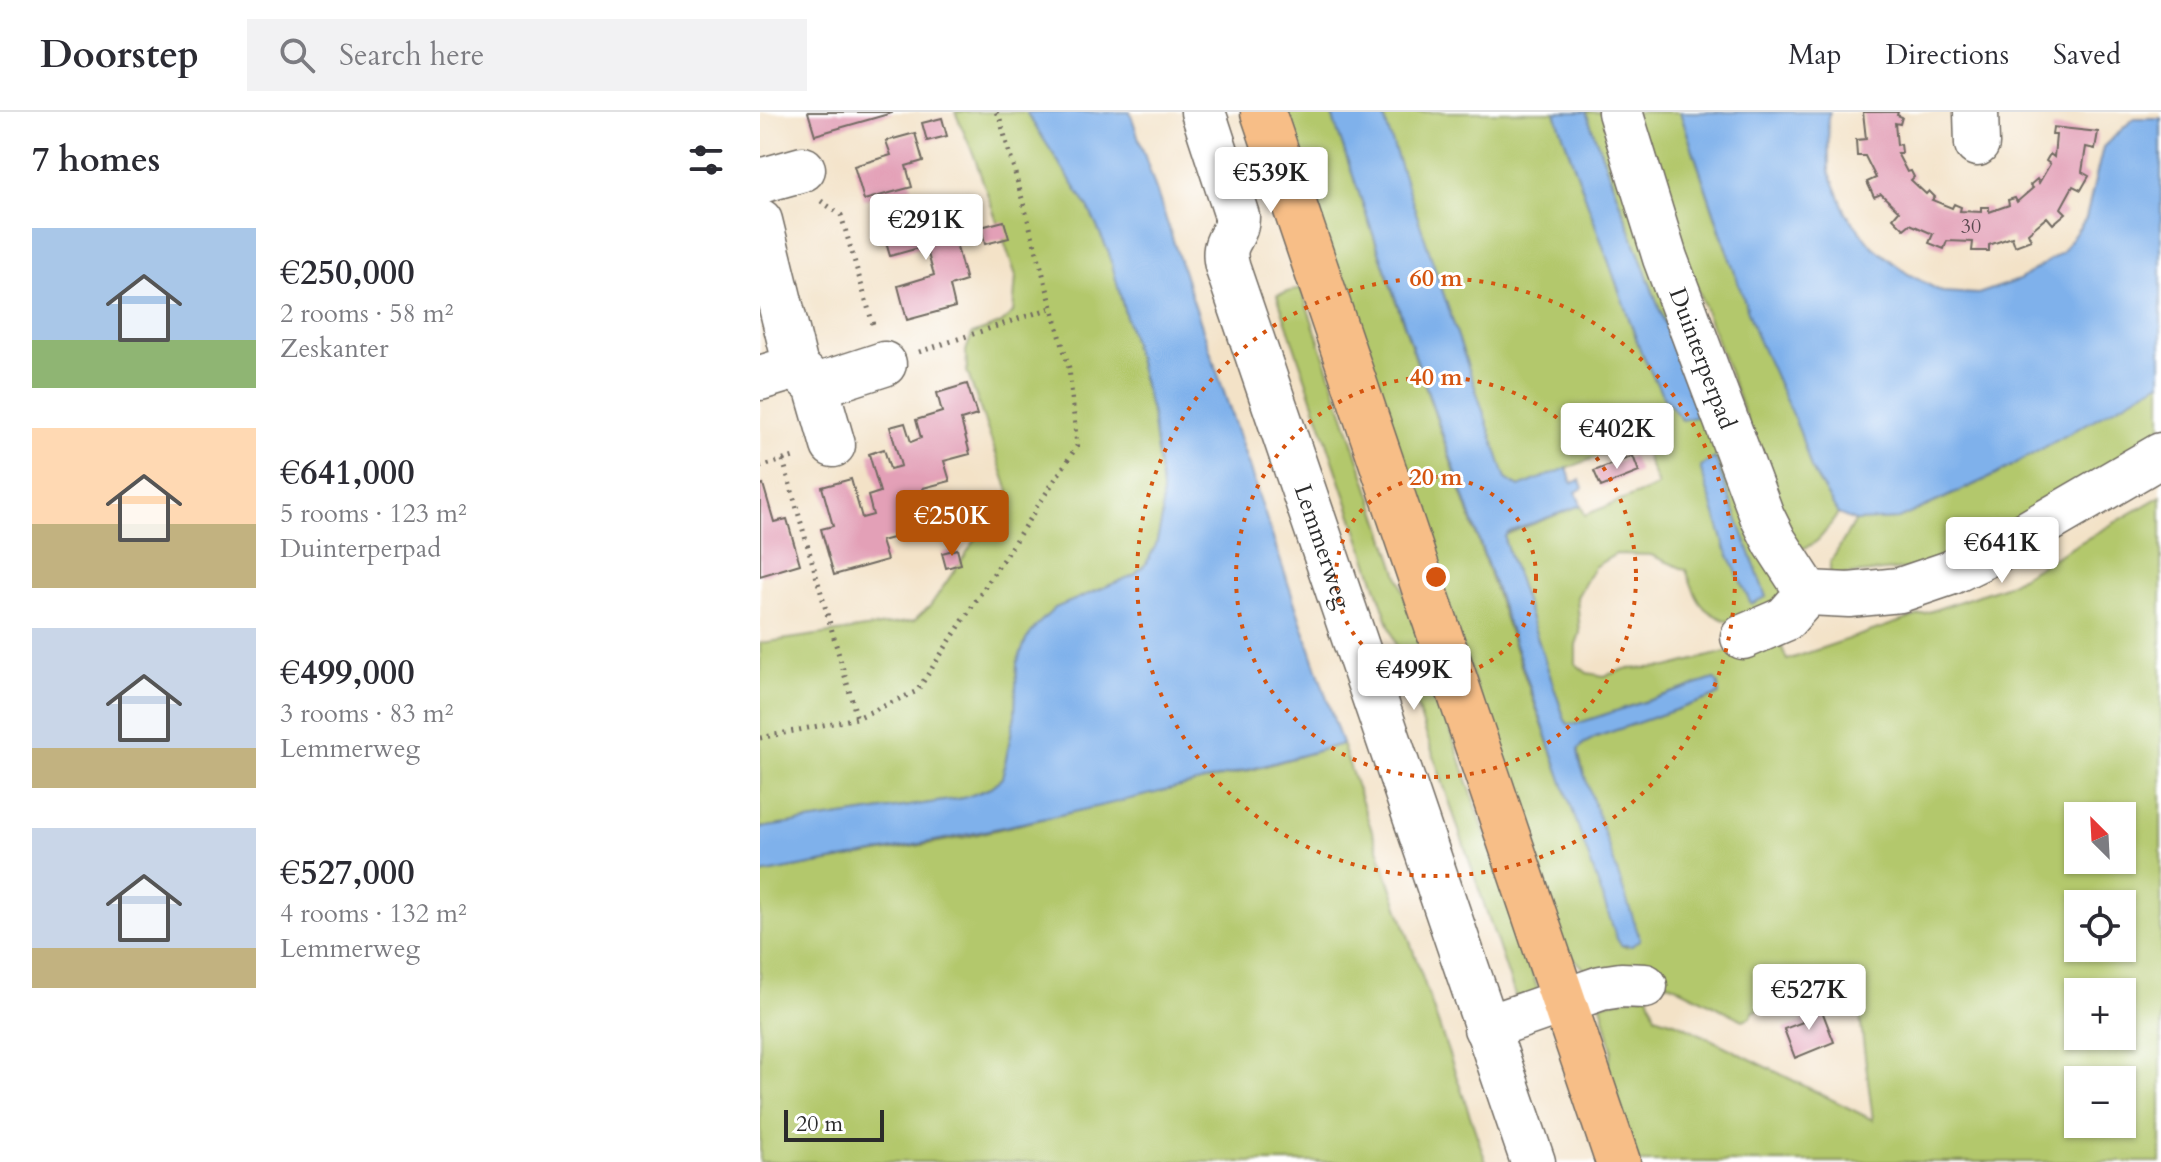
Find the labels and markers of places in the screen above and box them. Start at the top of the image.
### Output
pin: €539K [1215,147,1327,215]
pin: €291K [870,194,982,262]
pin: €402K [1561,403,1673,471]
pin: €250K [896,490,1008,558]
pin: €641K [1946,517,2058,585]
centre of rings [1422,563,1450,591]
pin: €499K [1358,644,1470,712]
pin: €527K [1753,964,1865,1032]

